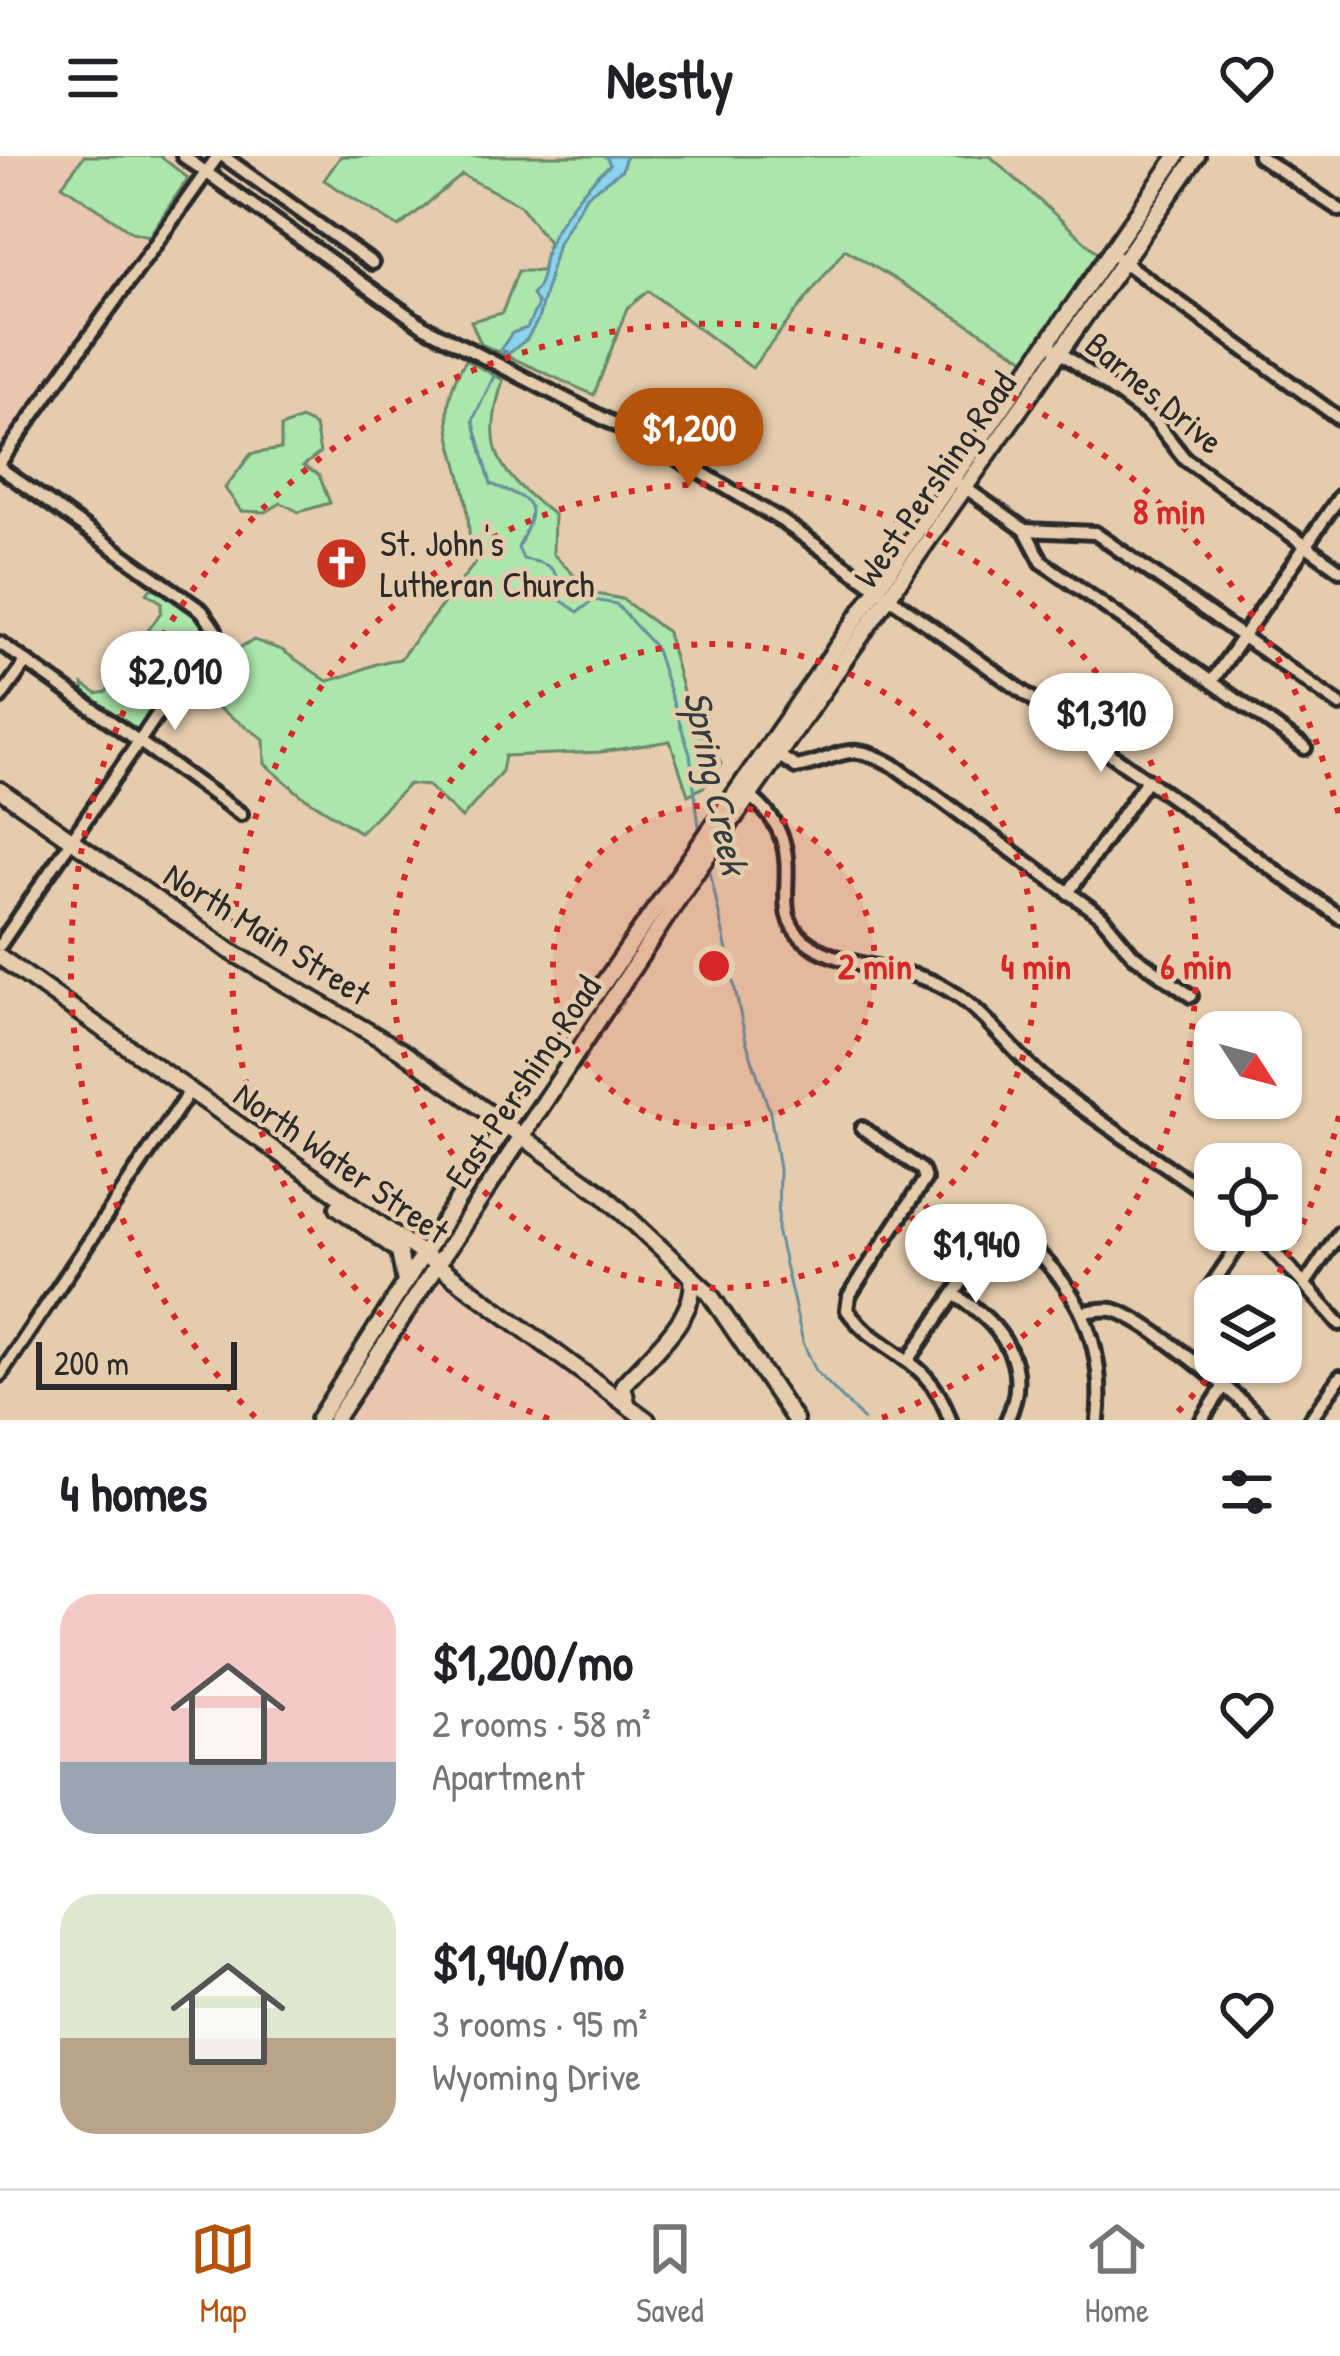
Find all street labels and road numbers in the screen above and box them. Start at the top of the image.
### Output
street label: Barnes Drive [1075,320,1235,464]
street label: West Pershing Road [841,361,1027,597]
street label: North Main Street [155,850,381,1016]
street label: East Pershing Road [433,965,611,1197]
street label: North Water Street [225,1070,460,1255]

